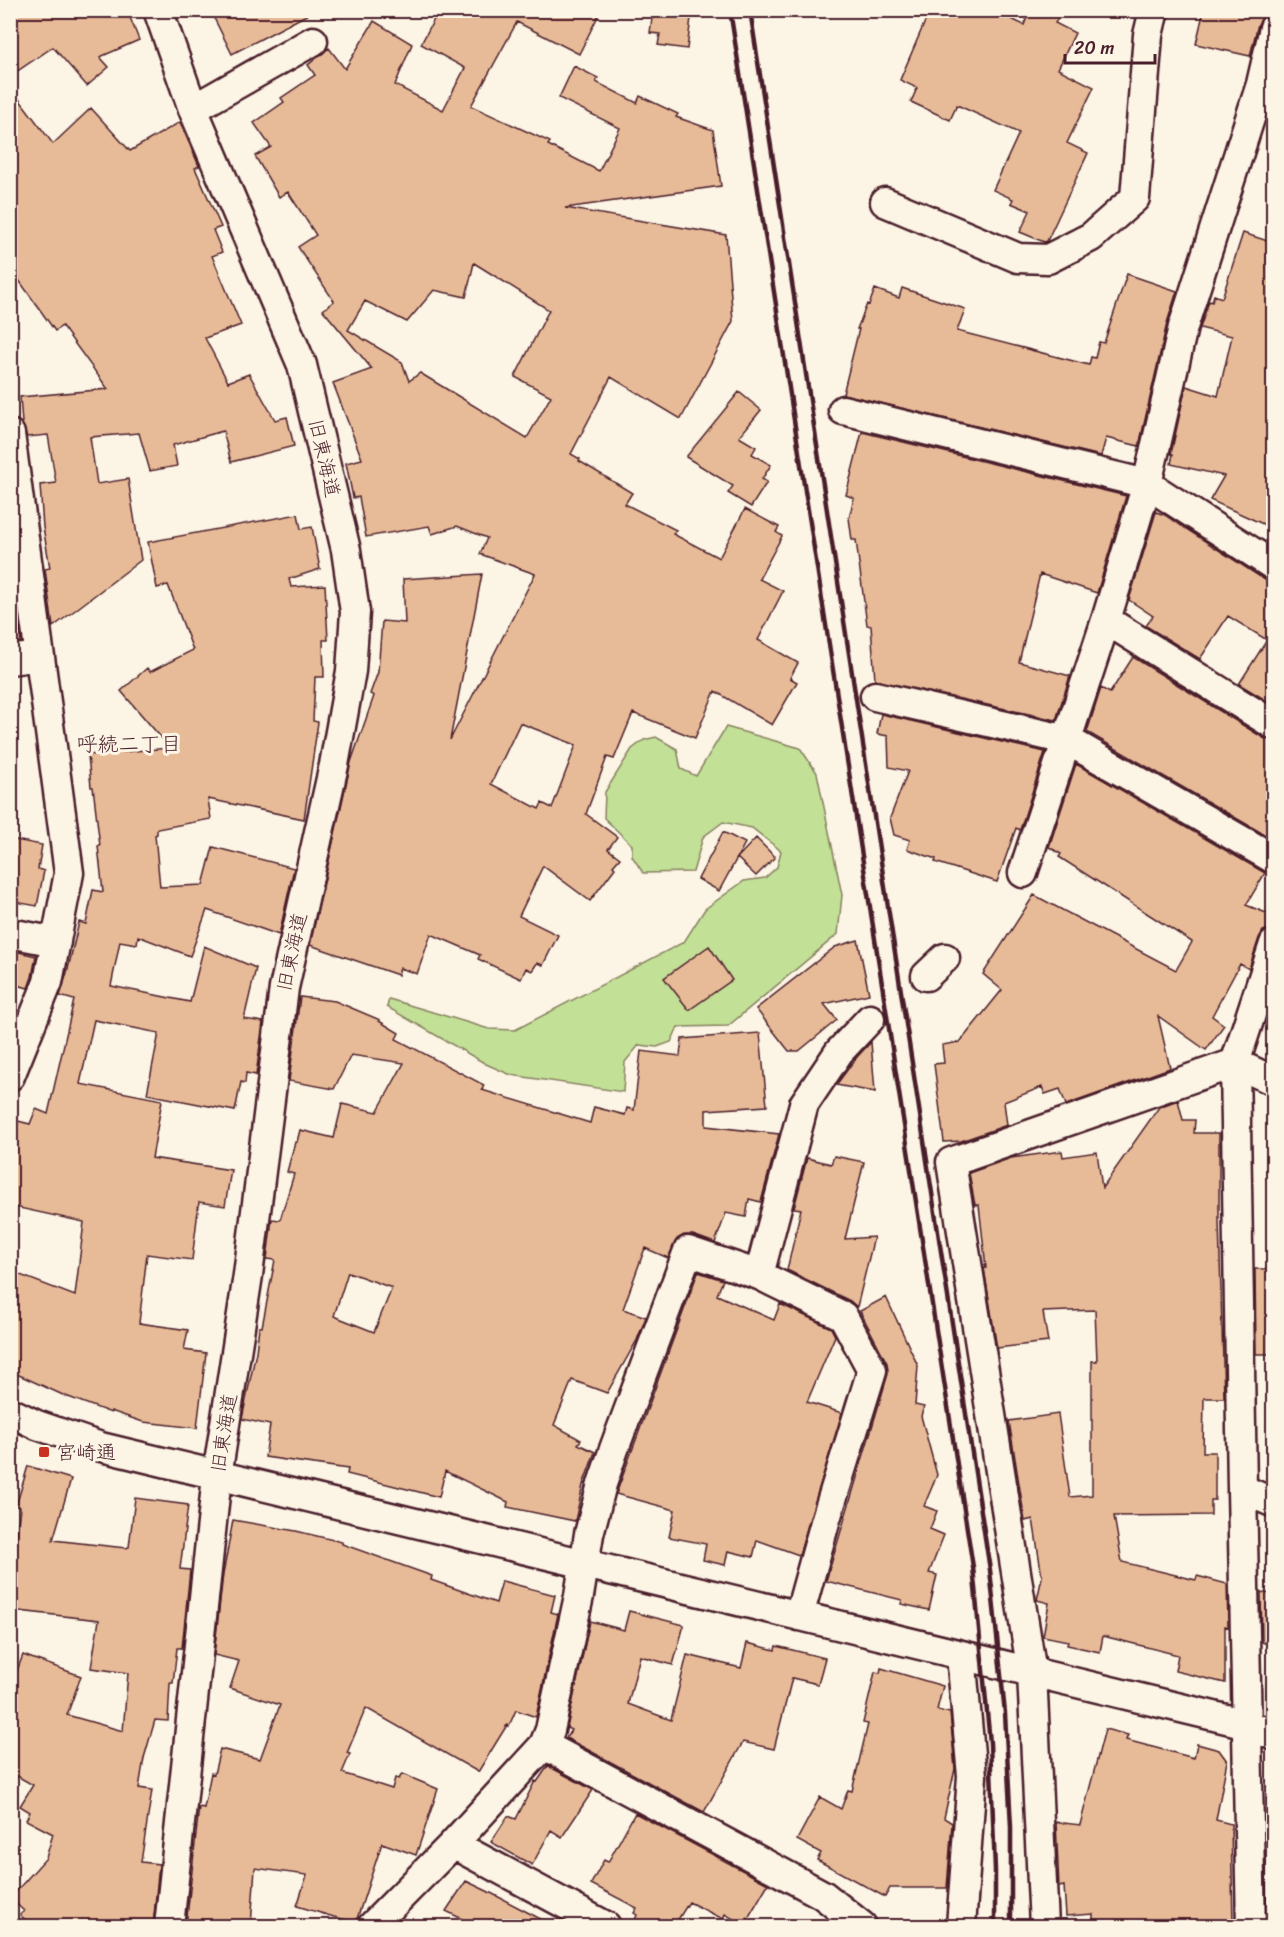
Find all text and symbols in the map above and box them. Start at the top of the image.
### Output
scale bar [1065,27,1155,65]
text: 20 m [1074,32,1114,64]
street label: 旧東海道 [298,415,350,501]
district label: 呼続二丁目 [77,725,182,763]
street label: 旧東海道 [267,909,317,995]
street label: 旧東海道 [200,1391,248,1475]
place label: 宮崎通 [56,1435,116,1470]
marker: 宮崎通 [37,1445,51,1459]

